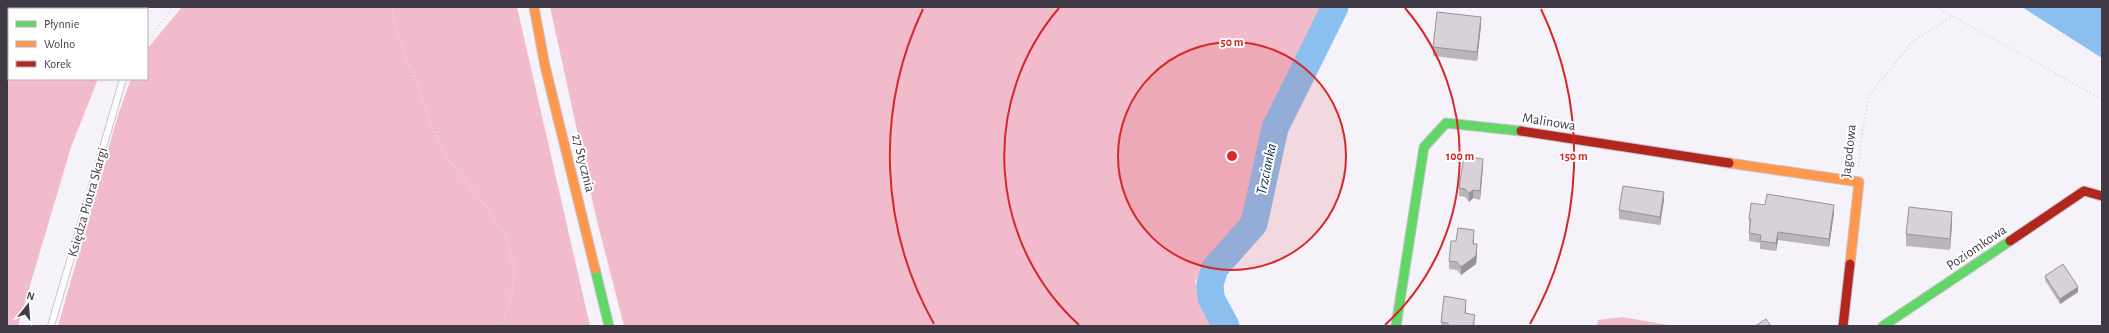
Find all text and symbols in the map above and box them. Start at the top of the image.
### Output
legend [8,8,148,80]
text: Płynnie [44,18,79,31]
text: 50 m [1221,36,1244,48]
text: Wolno [44,38,75,50]
text: Korek [44,58,71,70]
street label: Malinowa [1521,111,1577,133]
street label: Jagodowa [1839,123,1859,179]
street label: 27 Stycznia [569,133,597,194]
water label: Trzcianka [1254,142,1279,196]
street label: Księdza Piotra Skargi [66,146,110,259]
centre of rings [1225,149,1239,163]
text: 100 m [1446,150,1474,162]
text: 150 m [1560,150,1588,162]
street label: Poziomkowa [1944,222,2010,273]
north arrow [8,285,48,325]
text: N [26,290,36,302]

